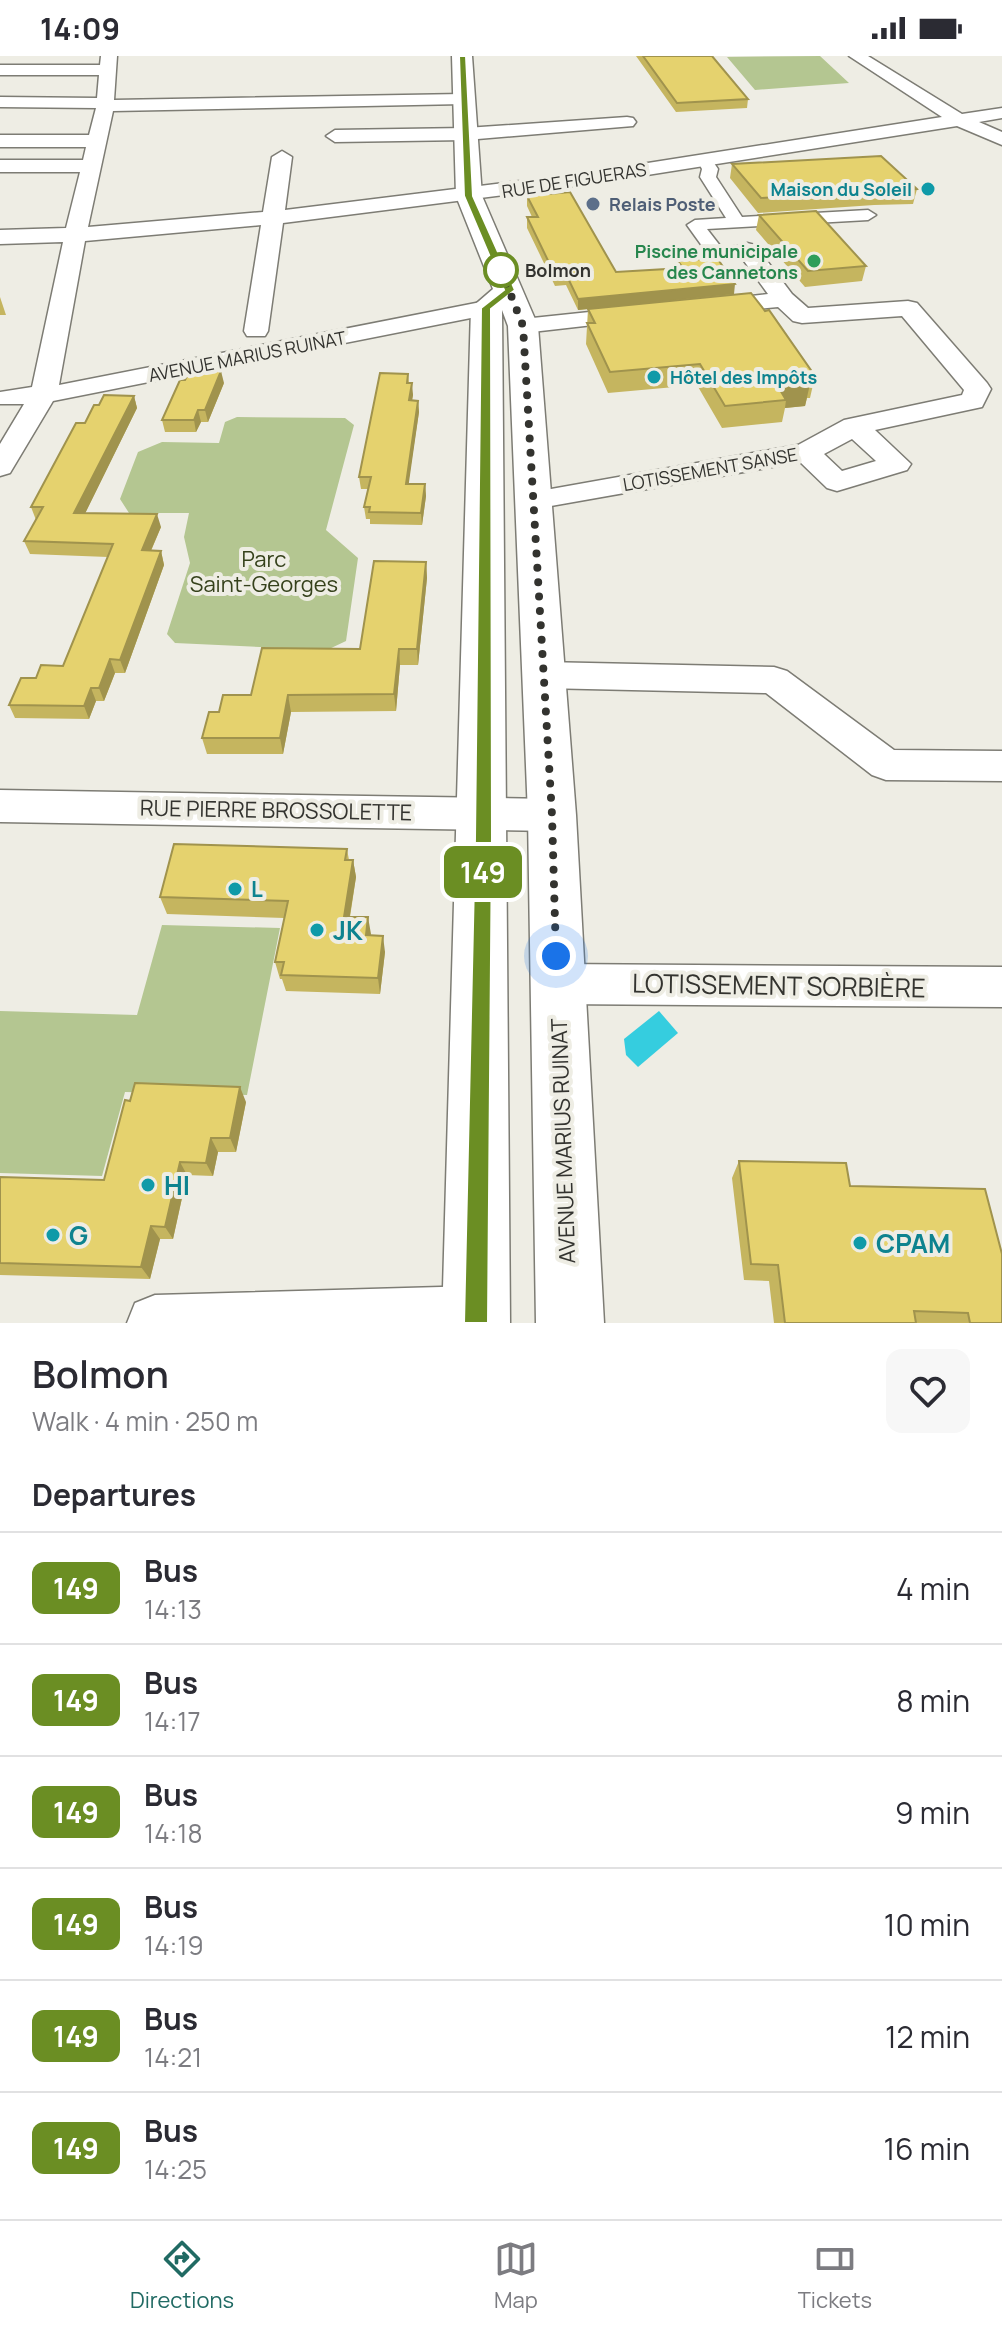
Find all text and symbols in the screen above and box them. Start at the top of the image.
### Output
text: 14:09 [40,8,120,49]
street label: RUE DE FIGUERAS [500,157,648,203]
place label: Maison du Soleil [771,177,912,201]
marker: Maison du Soleil [919,180,937,198]
place label: Relais Poste [609,192,716,216]
marker: Relais Poste [584,195,602,213]
place label: Piscine municipale des Cannetons [635,239,798,284]
marker: Piscine municipale des Cannetons [805,252,823,270]
marker: Bolmon [484,253,518,287]
place label: Bolmon [525,258,591,282]
street label: AVENUE MARIUS RUINAT [146,325,348,387]
place label: Hôtel des Impôts [670,365,817,389]
marker: Hôtel des Impôts [645,368,663,386]
street label: LOTISSEMENT SANSE [621,442,799,496]
park label: Parc Saint-Georges [190,544,338,599]
street label: RUE PIERRE BROSSOLETTE [140,793,412,827]
line badge: 149 [437,846,529,898]
text: 149 [460,853,506,891]
place label: L [251,874,263,904]
marker: L [226,880,244,898]
place label: JK [333,912,363,948]
marker: JK [308,921,326,939]
your location [536,936,576,976]
street label: LOTISSEMENT SORBIÈRE [632,964,926,1006]
street label: AVENUE MARIUS RUINAT [544,1018,582,1264]
place label: HI [164,1167,190,1203]
marker: HI [139,1176,157,1194]
place label: G [69,1217,88,1253]
place label: CPAM [876,1225,950,1261]
marker: G [44,1226,62,1244]
marker: CPAM [851,1234,869,1252]
text: Bolmon [32,1347,169,1399]
button: heart [886,1349,970,1433]
text: Walk · 4 min · 250 m [32,1403,258,1439]
text: Departures [32,1474,196,1515]
text: Bus [144,1550,198,1591]
text: 4 min [896,1568,970,1609]
text: 149 [53,1569,99,1607]
text: 14:13 [144,1591,202,1627]
text: Bus [144,1662,198,1703]
text: 8 min [896,1680,970,1721]
text: 149 [53,1681,99,1719]
text: 14:17 [144,1703,200,1739]
text: Bus [144,1774,198,1815]
text: 9 min [895,1792,970,1833]
text: 149 [53,1793,99,1831]
text: 14:18 [144,1815,202,1851]
text: Bus [144,1886,198,1927]
text: 10 min [884,1904,970,1945]
text: 149 [53,1905,99,1943]
text: 14:19 [144,1927,204,1963]
text: Bus [144,1998,198,2039]
text: 12 min [885,2016,970,2057]
text: 149 [53,2017,99,2055]
text: 14:21 [144,2039,202,2075]
text: Bus [144,2110,198,2151]
text: 16 min [883,2128,970,2169]
text: 149 [53,2129,99,2167]
text: 14:25 [144,2151,207,2187]
tab: Directions [130,2237,234,2315]
tab: Map [494,2237,538,2315]
tab: Tickets [798,2237,872,2315]

